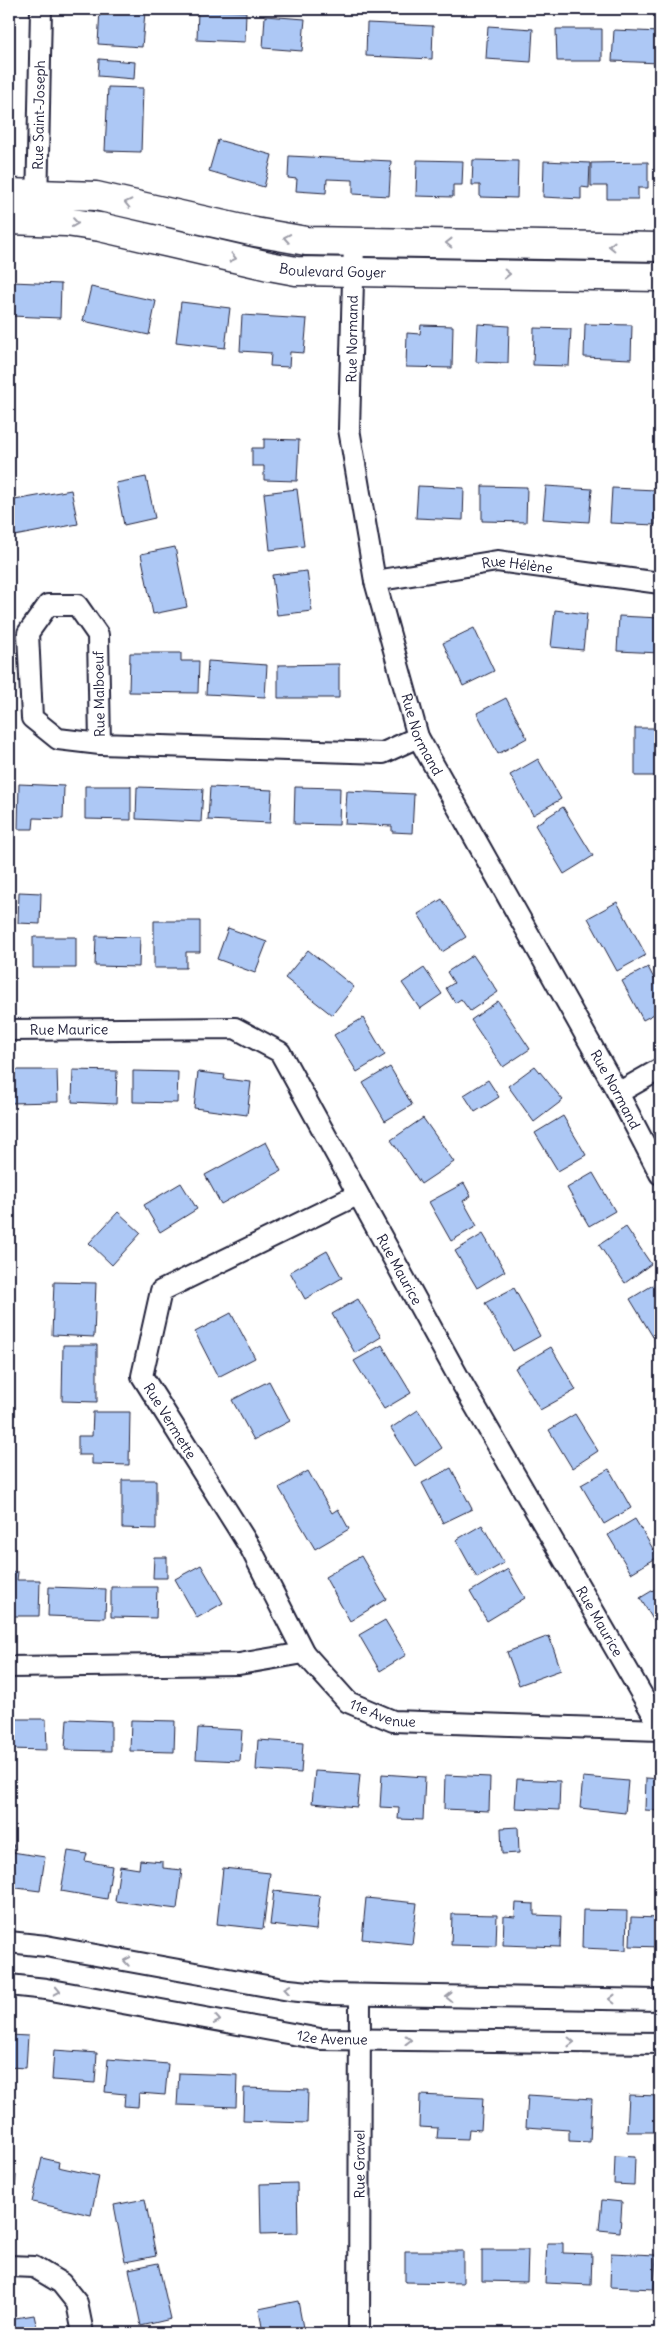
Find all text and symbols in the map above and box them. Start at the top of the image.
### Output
street label: Rue Saint-Joseph [29,60,49,170]
one-way arrow [124,198,133,209]
one-way arrow [71,217,79,228]
one-way arrow [282,234,291,244]
one-way arrow [445,238,452,248]
one-way arrow [607,241,615,251]
one-way arrow [229,252,238,263]
street label: Boulevard Goyer [278,259,387,281]
one-way arrow [503,269,511,279]
street label: Rue Normand [342,295,362,383]
street label: Rue Hélène [480,552,554,577]
street label: Rue Malboeuf [89,650,109,737]
street label: Rue Normand [397,691,447,779]
street label: Rue Maurice [30,1020,108,1039]
street label: Rue Normand [587,1047,644,1132]
street label: Rue Maurice [373,1231,426,1308]
street label: Rue Vermette [140,1380,200,1462]
street label: Rue Maurice [572,1583,627,1660]
street label: 11e Avenue [347,1695,416,1731]
one-way arrow [123,1956,131,1966]
one-way arrow [53,1985,61,1996]
one-way arrow [283,1985,291,1995]
one-way arrow [445,1992,452,2002]
one-way arrow [607,1994,615,2005]
one-way arrow [213,2015,221,2025]
street label: 12e Avenue [296,2026,368,2049]
one-way arrow [404,2034,412,2045]
one-way arrow [567,2036,575,2047]
street label: Rue Gravel [350,2129,369,2199]

